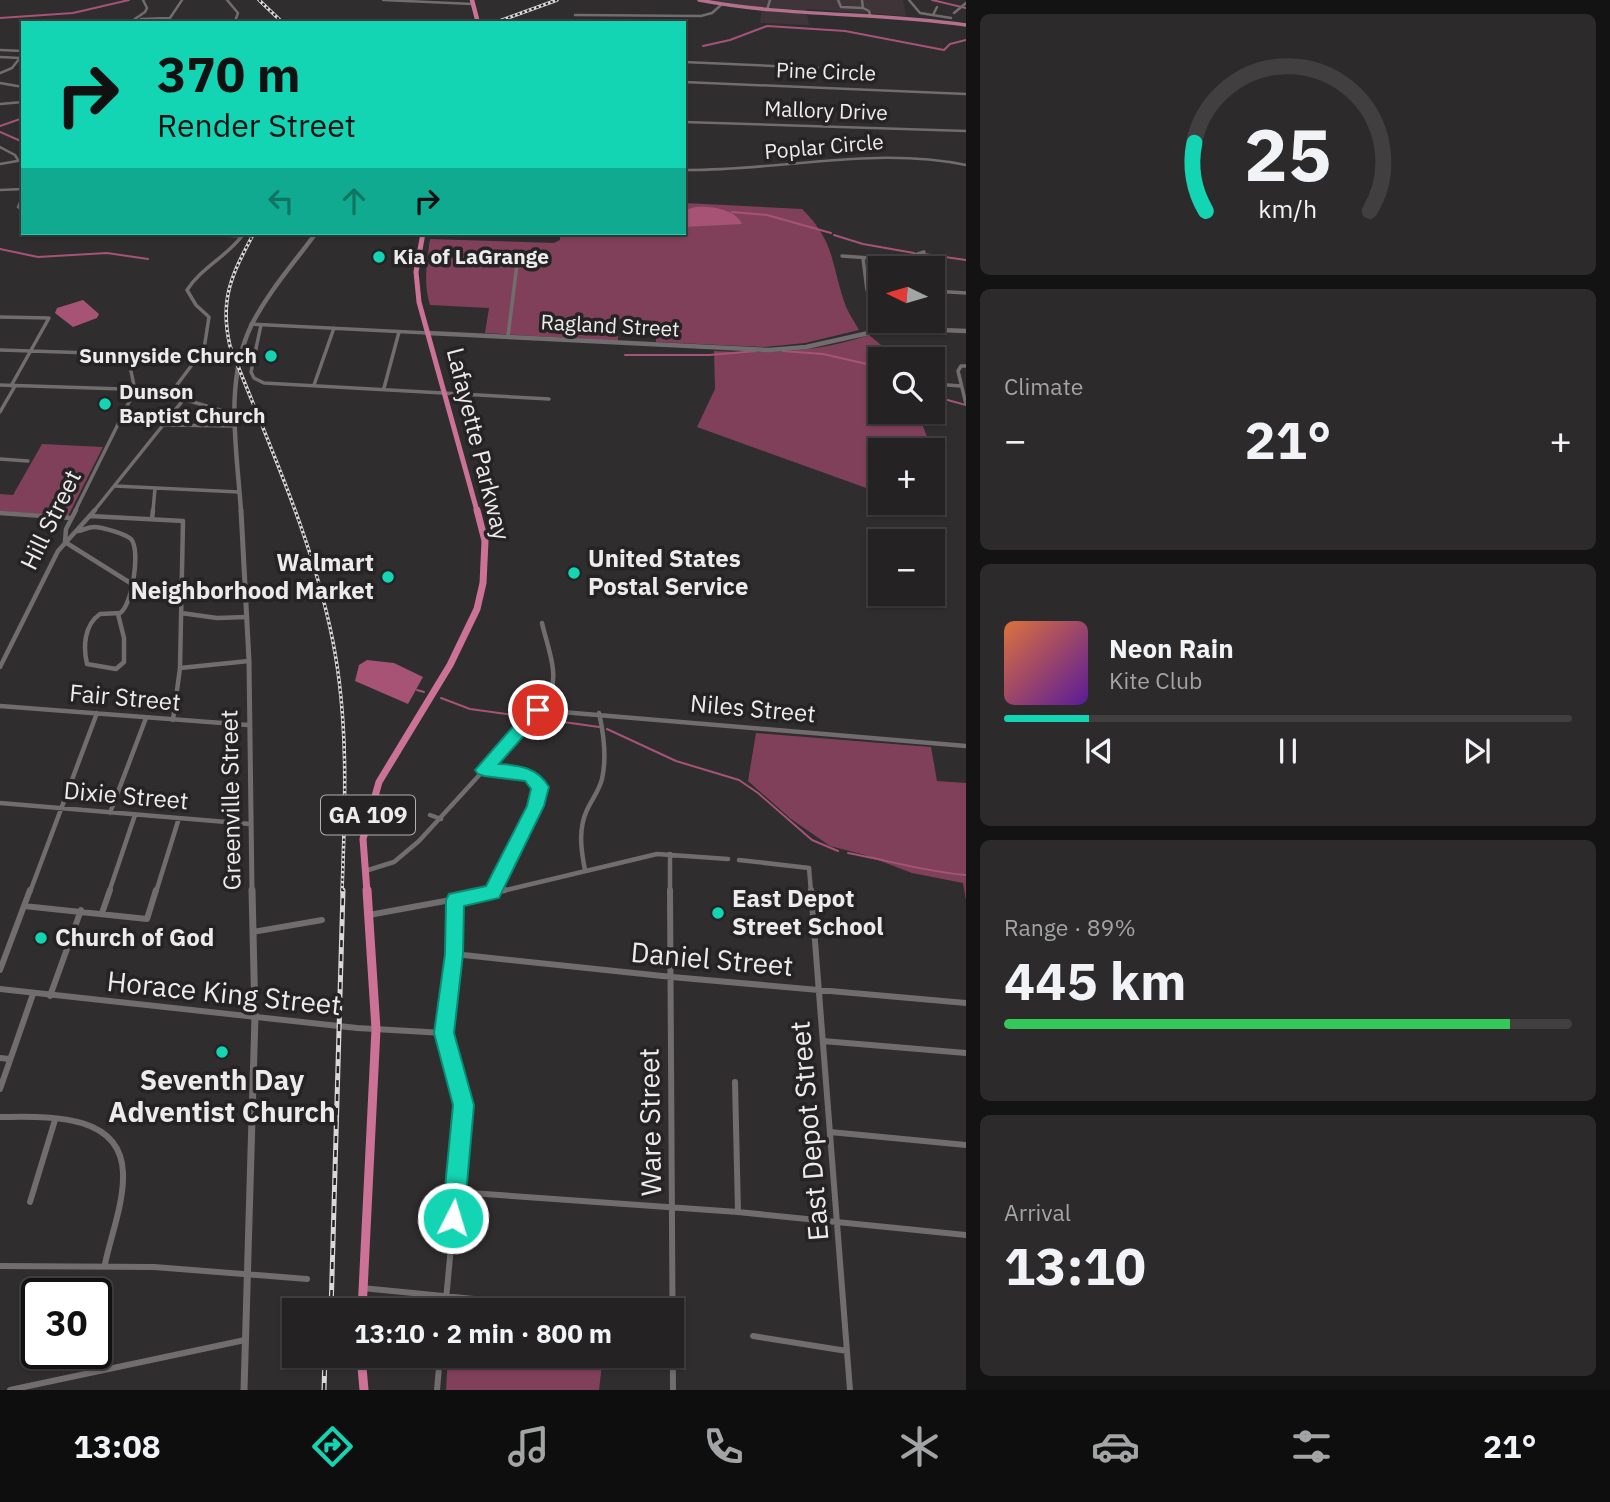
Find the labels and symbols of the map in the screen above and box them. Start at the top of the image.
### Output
street label: Pine Circle [776,55,877,87]
street label: Mallory Drive [764,94,888,126]
street label: Poplar Circle [763,127,885,165]
place label: Kia of LaGrange [393,242,549,270]
marker: Kia of LaGrange [371,249,387,265]
north arrow [868,256,945,332]
street label: Ragland Street [540,307,680,343]
place label: Sunnyside Church [79,341,257,369]
street label: Lafayette Parkway [440,344,518,543]
marker: Sunnyside Church [263,348,279,364]
place label: Dunson Baptist Church [119,377,266,429]
marker: Dunson Baptist Church [97,396,113,412]
street label: Hill Street [12,464,88,575]
place label: United States Postal Service [588,542,748,602]
place label: Walmart Neighborhood Market [130,546,374,606]
marker: United States Postal Service [566,565,582,581]
marker: Walmart Neighborhood Market [380,569,396,585]
street label: Fair Street [68,676,182,718]
pin [508,680,568,740]
street label: Niles Street [689,687,817,729]
street label: Greenville Street [212,709,248,891]
street label: Dixie Street [62,774,190,816]
road number: GA 109 [321,796,415,834]
place label: East Depot Street School [732,882,884,942]
marker: East Depot Street School [710,905,726,921]
place label: Church of God [55,921,214,953]
marker: Church of God [33,930,49,946]
street label: Daniel Street [629,933,795,984]
street label: Horace King Street [105,962,343,1023]
street label: East Depot Street [780,1020,837,1242]
marker: Seventh Day Adventist Church [214,1044,230,1060]
street label: Ware Street [630,1047,669,1197]
place label: Seventh Day Adventist Church [108,1061,336,1130]
position arrow [416,1181,490,1255]
speed limit sign: 30 [21,1278,112,1369]

